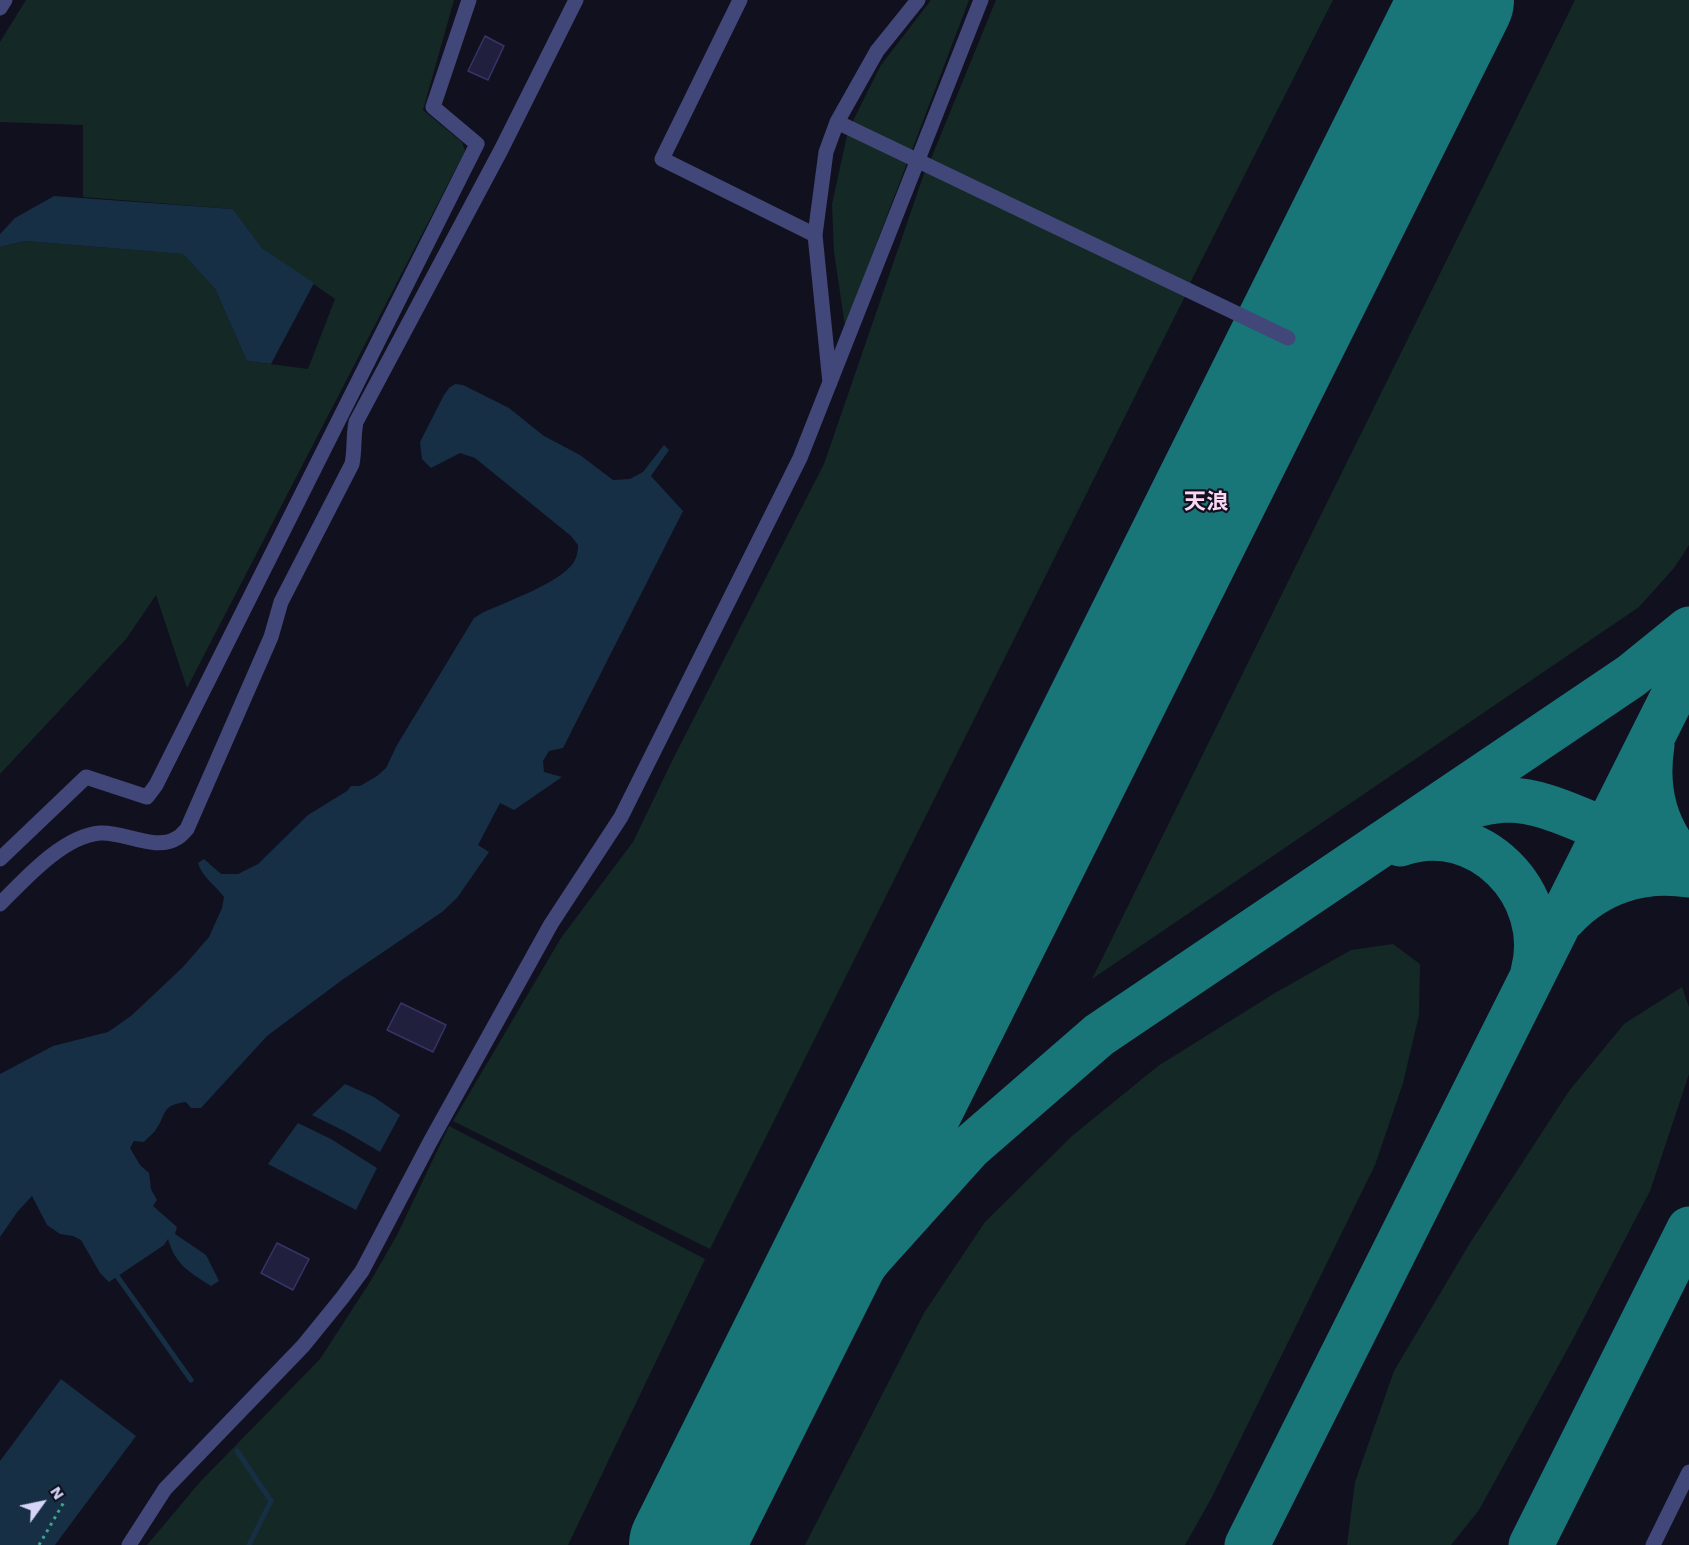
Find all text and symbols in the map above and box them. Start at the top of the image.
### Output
district label: 天浪 [1184,490,1228,516]
north arrow [12,1473,72,1533]
text: N [46,1483,69,1503]

